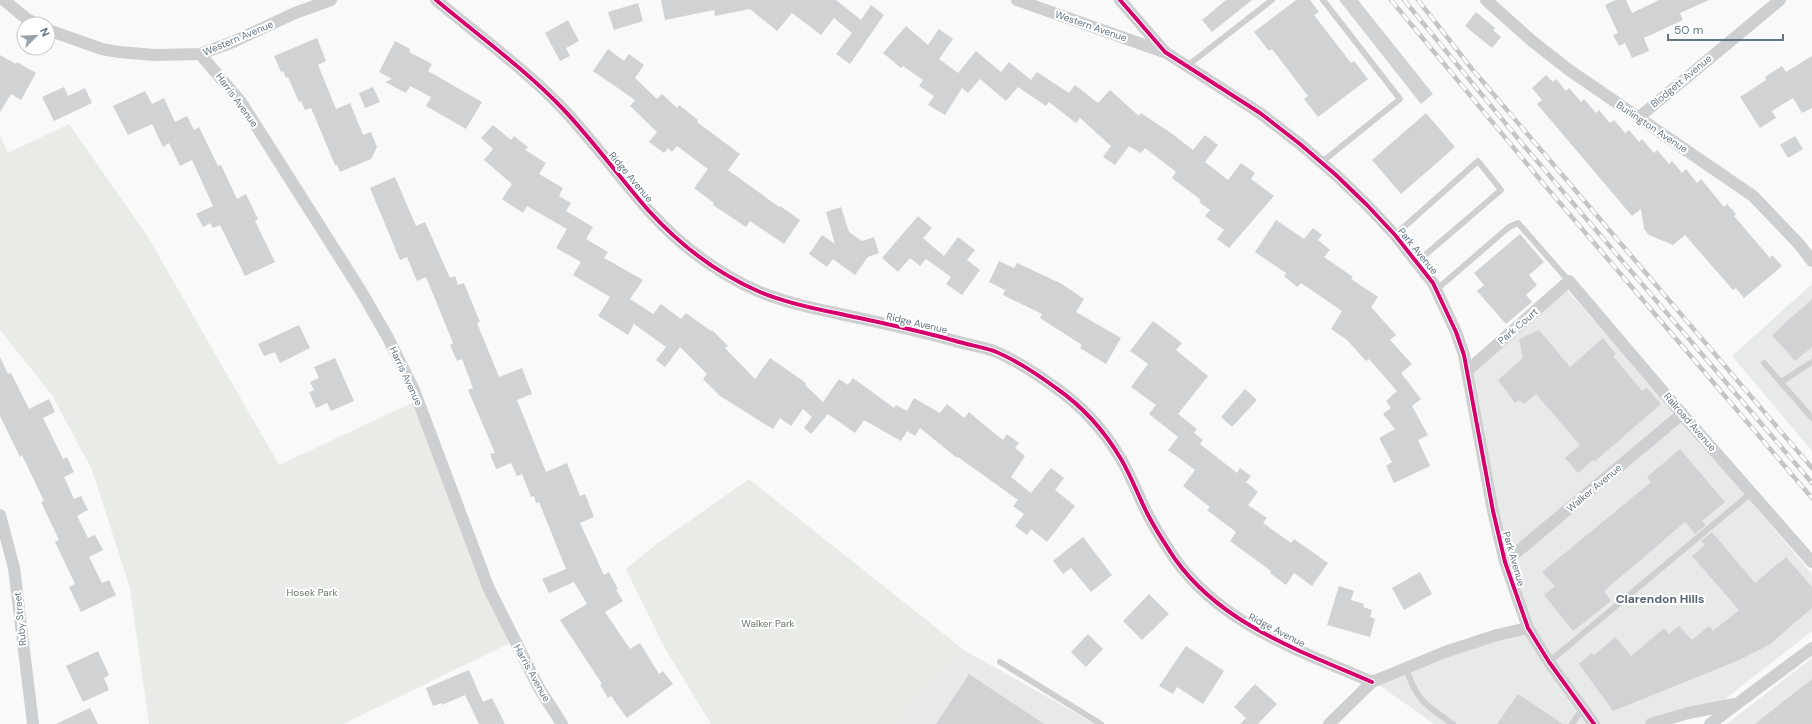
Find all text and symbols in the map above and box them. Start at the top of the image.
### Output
street label: Western Avenue [1053,8,1129,44]
north arrow [16,16,56,56]
scale bar [1668,16,1783,42]
street label: Western Avenue [201,17,275,59]
text: 50 m [1674,22,1703,38]
text: N [37,25,53,38]
street label: Blodgett Avenue [1648,51,1714,110]
street label: Harris Avenue [213,70,261,130]
street label: Burlington Avenue [1614,98,1691,156]
street label: Ridge Avenue [606,149,656,205]
street label: Park Avenue [1395,225,1441,277]
street label: Park Court [1495,305,1541,347]
street label: Ridge Avenue [885,310,949,336]
street label: Harris Avenue [387,344,425,408]
street label: Railroad Avenue [1661,390,1719,454]
street label: Walker Avenue [1564,461,1624,515]
street label: Park Avenue [1500,530,1528,588]
park label: Hosek Park [287,586,337,599]
street label: Ruby Street [11,591,29,647]
district label: Clarendon Hills [1616,591,1704,607]
street label: Ridge Avenue [1246,610,1308,650]
park label: Walker Park [741,617,795,630]
street label: Harris Avenue [511,642,553,704]

